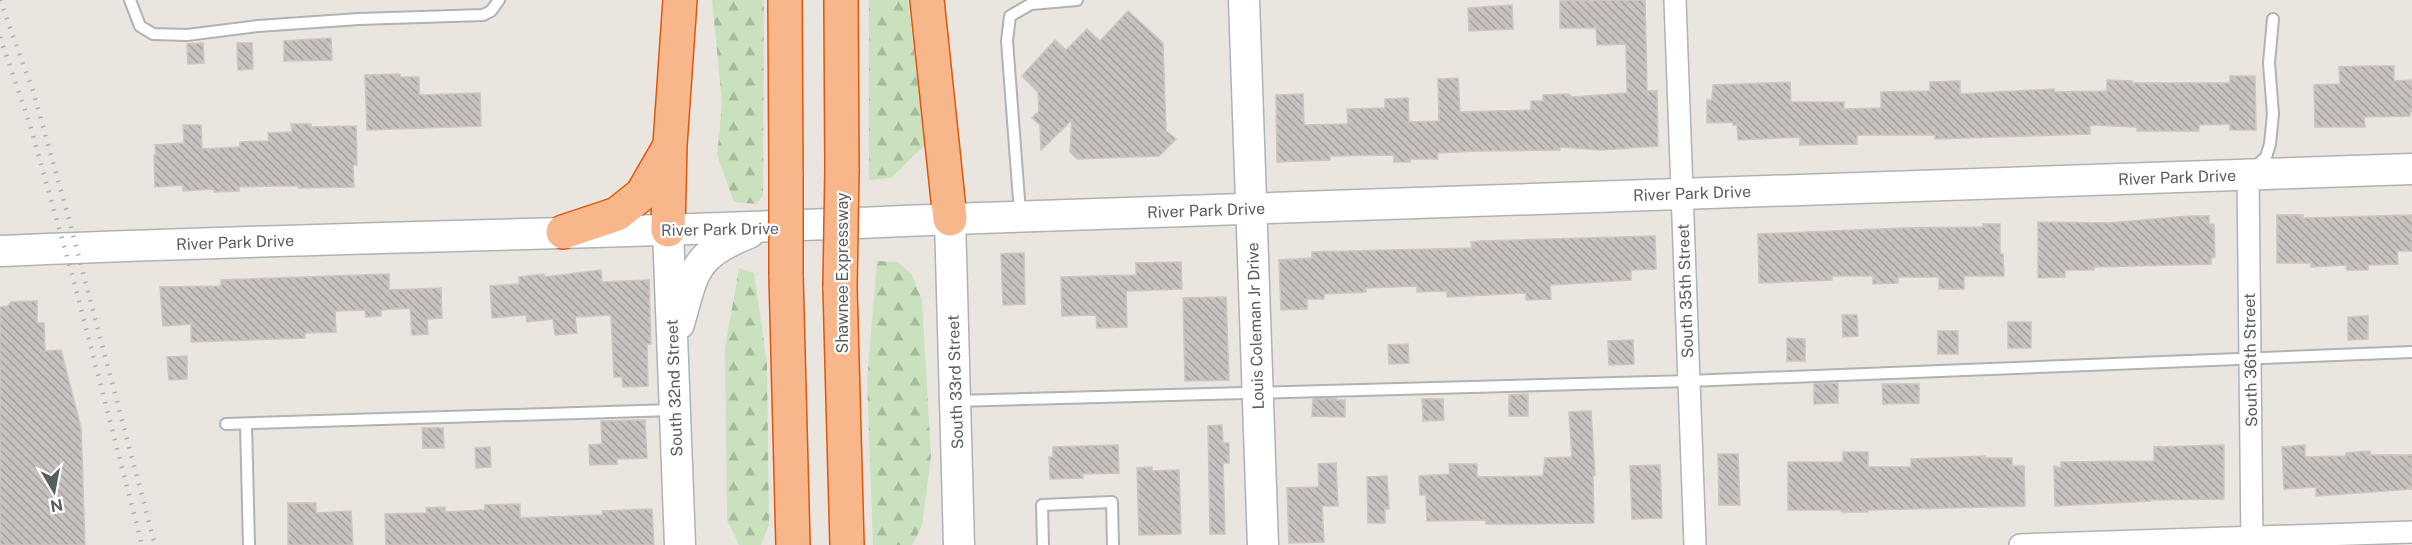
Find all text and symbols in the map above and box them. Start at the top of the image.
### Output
street label: River Park Drive [2118,166,2236,189]
street label: River Park Drive [1633,182,1751,205]
street label: Shawnee Expressway [833,192,852,354]
street label: River Park Drive [1147,199,1265,222]
street label: River Park Drive [661,219,779,240]
street label: South 35th Street [1674,223,1697,359]
street label: River Park Drive [176,231,294,254]
street label: Louis Coleman Jr Drive [1243,242,1268,410]
street label: South 36th Street [2240,293,2261,427]
street label: South 33rd Street [944,314,967,450]
street label: South 32nd Street [663,319,686,457]
north arrow [24,461,84,521]
text: N [49,495,64,516]

